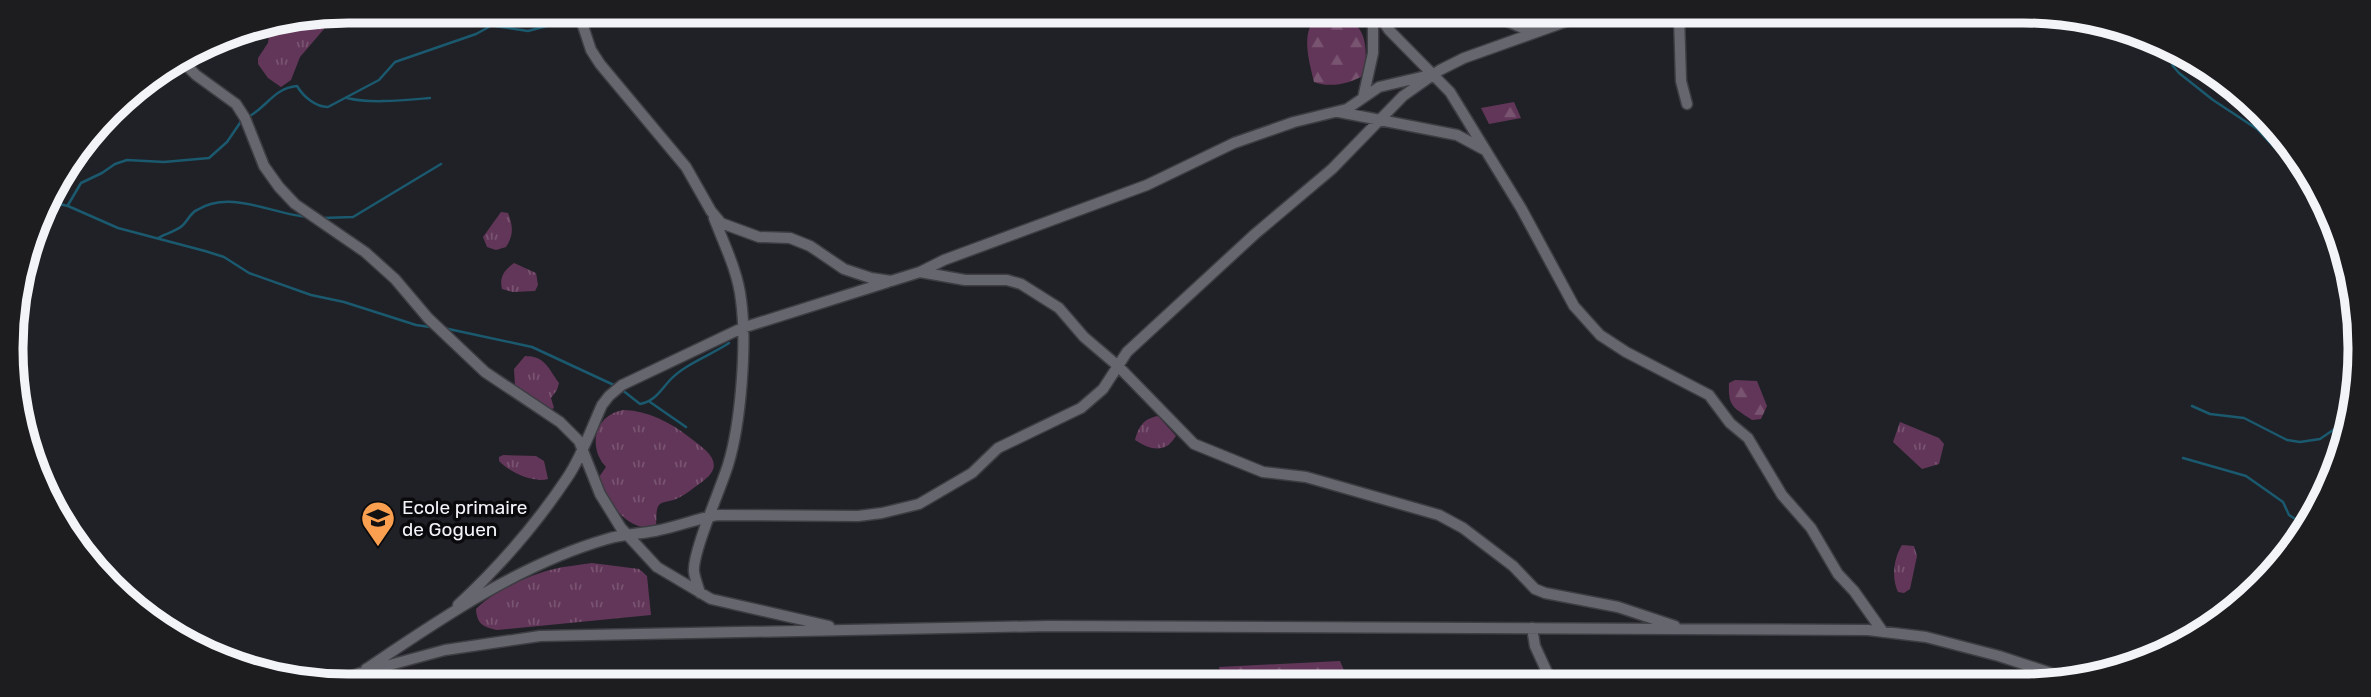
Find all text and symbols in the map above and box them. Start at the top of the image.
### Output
place label: Ecole primaire de Goguen [402,496,528,541]
school or university icon: Ecole primaire de Goguen [359,499,397,548]

